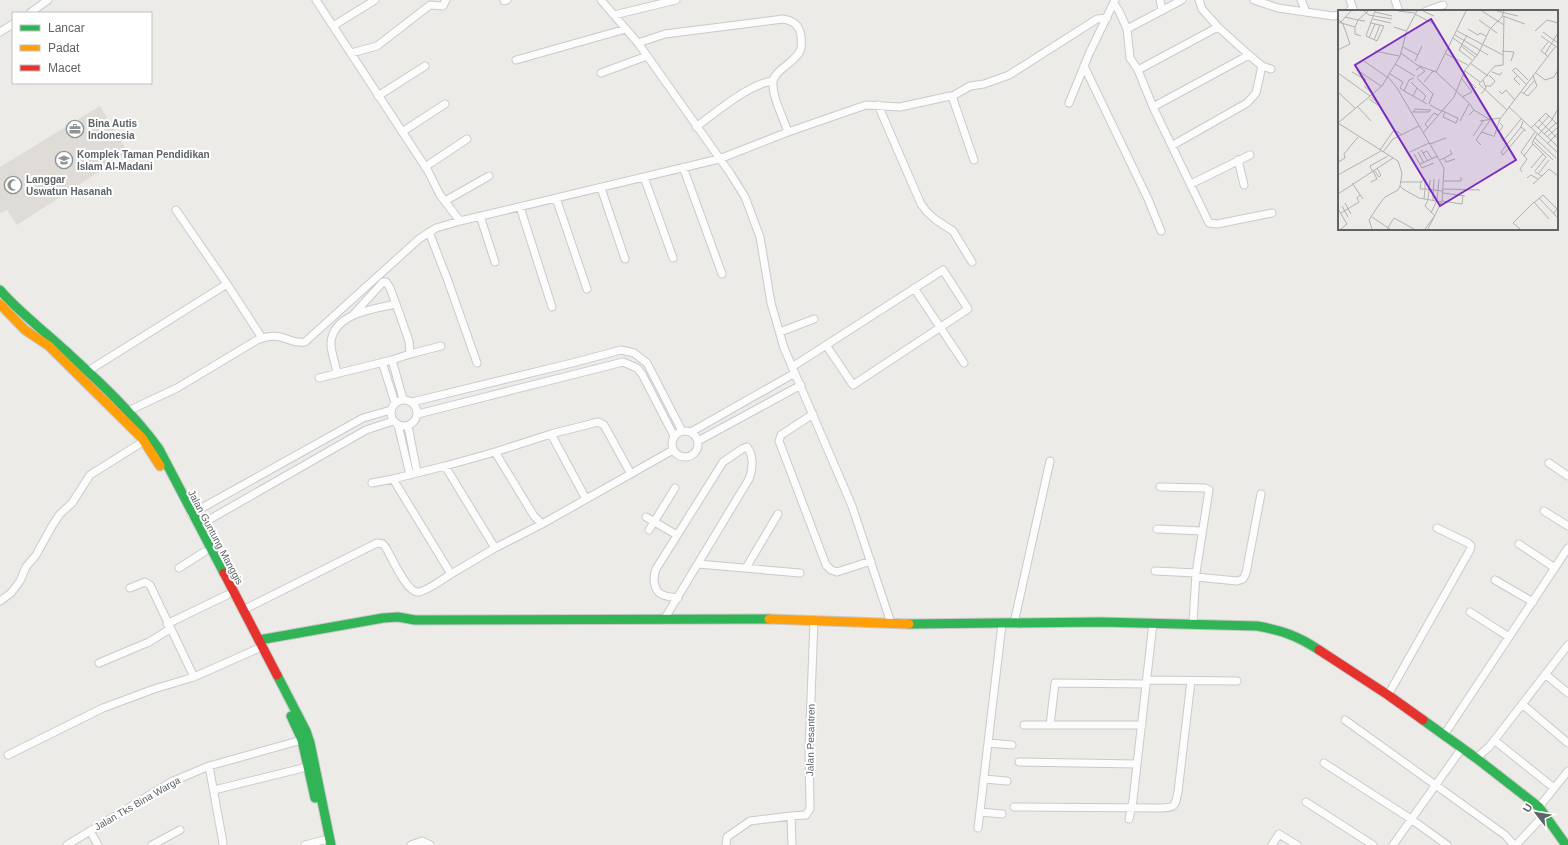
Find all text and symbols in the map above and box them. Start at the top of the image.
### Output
inset map [1338,10,1558,230]
legend [12,12,152,84]
text: Lancar [48,21,85,35]
text: Padat [48,41,80,55]
text: Macet [48,61,81,75]
place label: Bina Autis Indonesia [88,118,138,141]
office icon: Bina Autis Indonesia [65,119,85,139]
place label: Komplek Taman Pendidikan Islam Al-Madani [77,149,210,172]
school or university icon: Komplek Taman Pendidikan Islam Al-Madani [54,150,74,170]
place label: Langgar Uswatun Hasanah [26,174,112,197]
mosque icon: Langgar Uswatun Hasanah [3,175,23,195]
street label: Jalan Guntung Manggis [186,488,245,586]
street label: Jalan Pesantren [804,704,817,776]
street label: Jalan Tks Bina Warga [92,774,182,833]
north arrow [1516,793,1556,833]
text: U [1520,801,1535,814]

